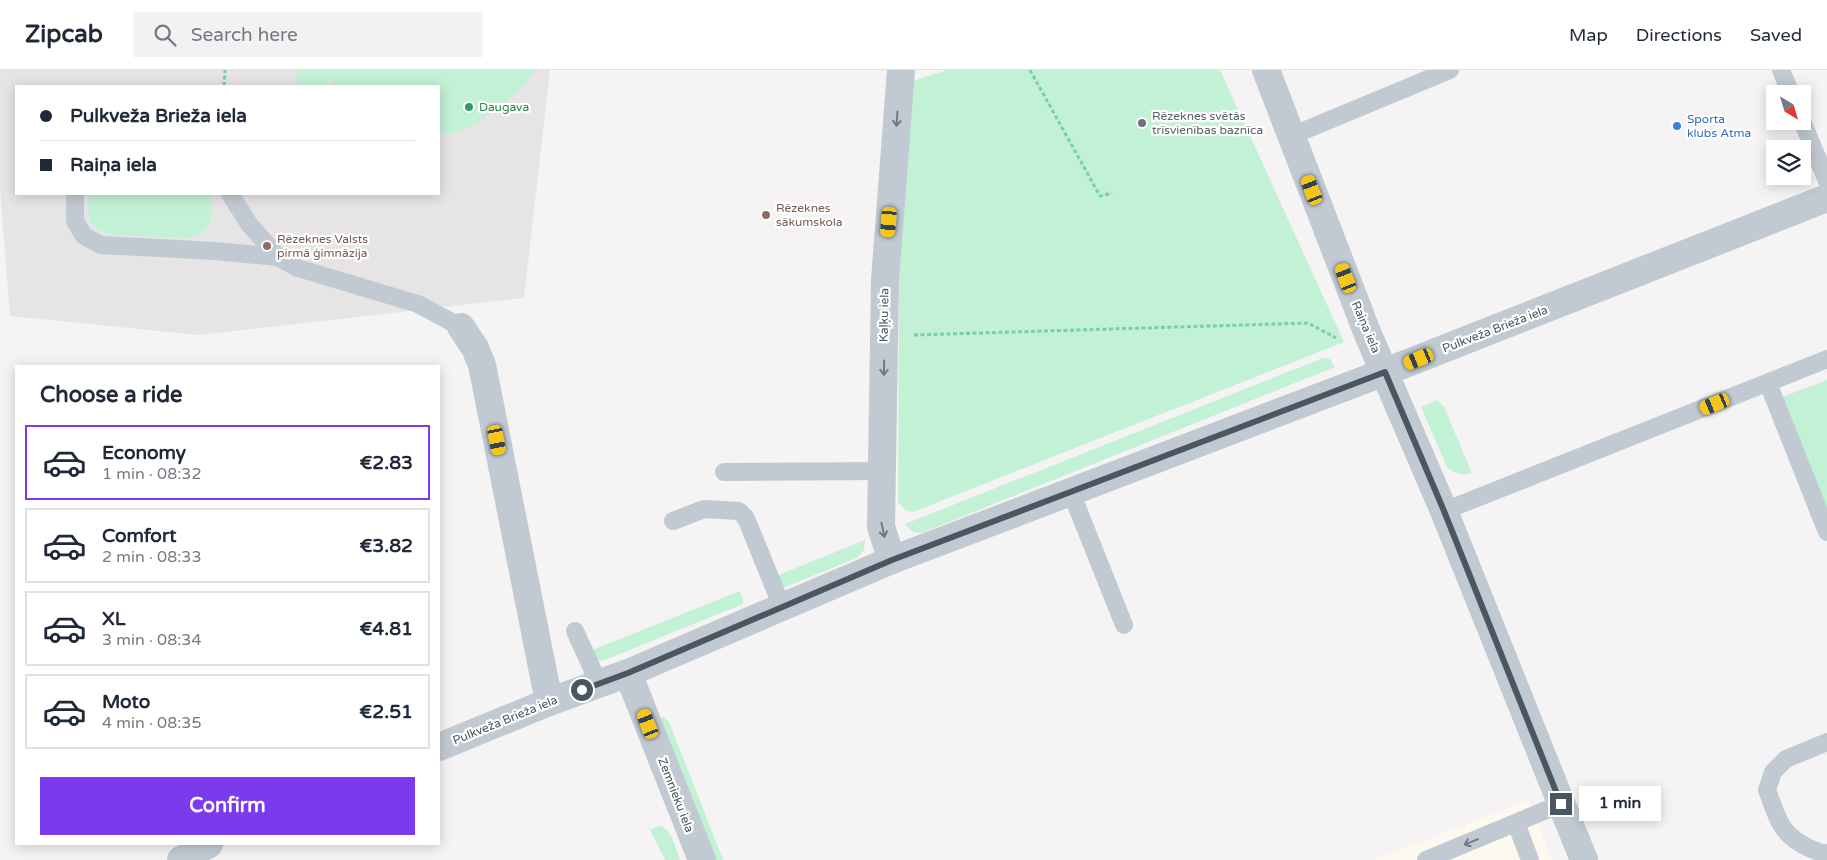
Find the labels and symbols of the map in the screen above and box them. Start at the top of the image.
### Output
north arrow [1766,85,1811,130]
place label: Daugava [479,100,529,114]
marker: Daugava [463,101,475,113]
place label: Rēzeknes svētās trīsvienības baznīca [1152,109,1263,137]
one-way arrow [893,110,902,126]
place label: Sporta klubs Atma [1687,112,1751,140]
marker: Rēzeknes svētās trīsvienības baznīca [1136,117,1148,129]
marker: Sporta klubs Atma [1671,120,1683,132]
car [1299,173,1324,207]
place label: Rēzeknes sākumskola [776,201,843,229]
car [880,206,897,238]
marker: Rēzeknes sākumskola [760,209,772,221]
place label: Rēzeknes Valsts pirmā ģimnāzija [277,232,368,260]
marker: Rēzeknes Valsts pirmā ģimnāzija [261,240,273,252]
car [1333,261,1358,295]
street label: Kaļķu iela [877,288,891,342]
street label: Raiņa iela [1349,299,1383,355]
street label: Pulkveža Brieža iela [1440,302,1550,356]
car [1402,346,1435,372]
one-way arrow [879,360,888,376]
car [1698,391,1731,417]
car [486,424,507,456]
one-way arrow [879,522,889,538]
route start [571,679,593,701]
street label: Pulkveža Brieža iela [451,693,559,747]
car [635,707,660,741]
street label: Zemnieku iela [655,756,697,834]
callout: 1 min [1578,786,1661,822]
route end [1550,793,1572,815]
one-way arrow [1464,837,1479,847]

